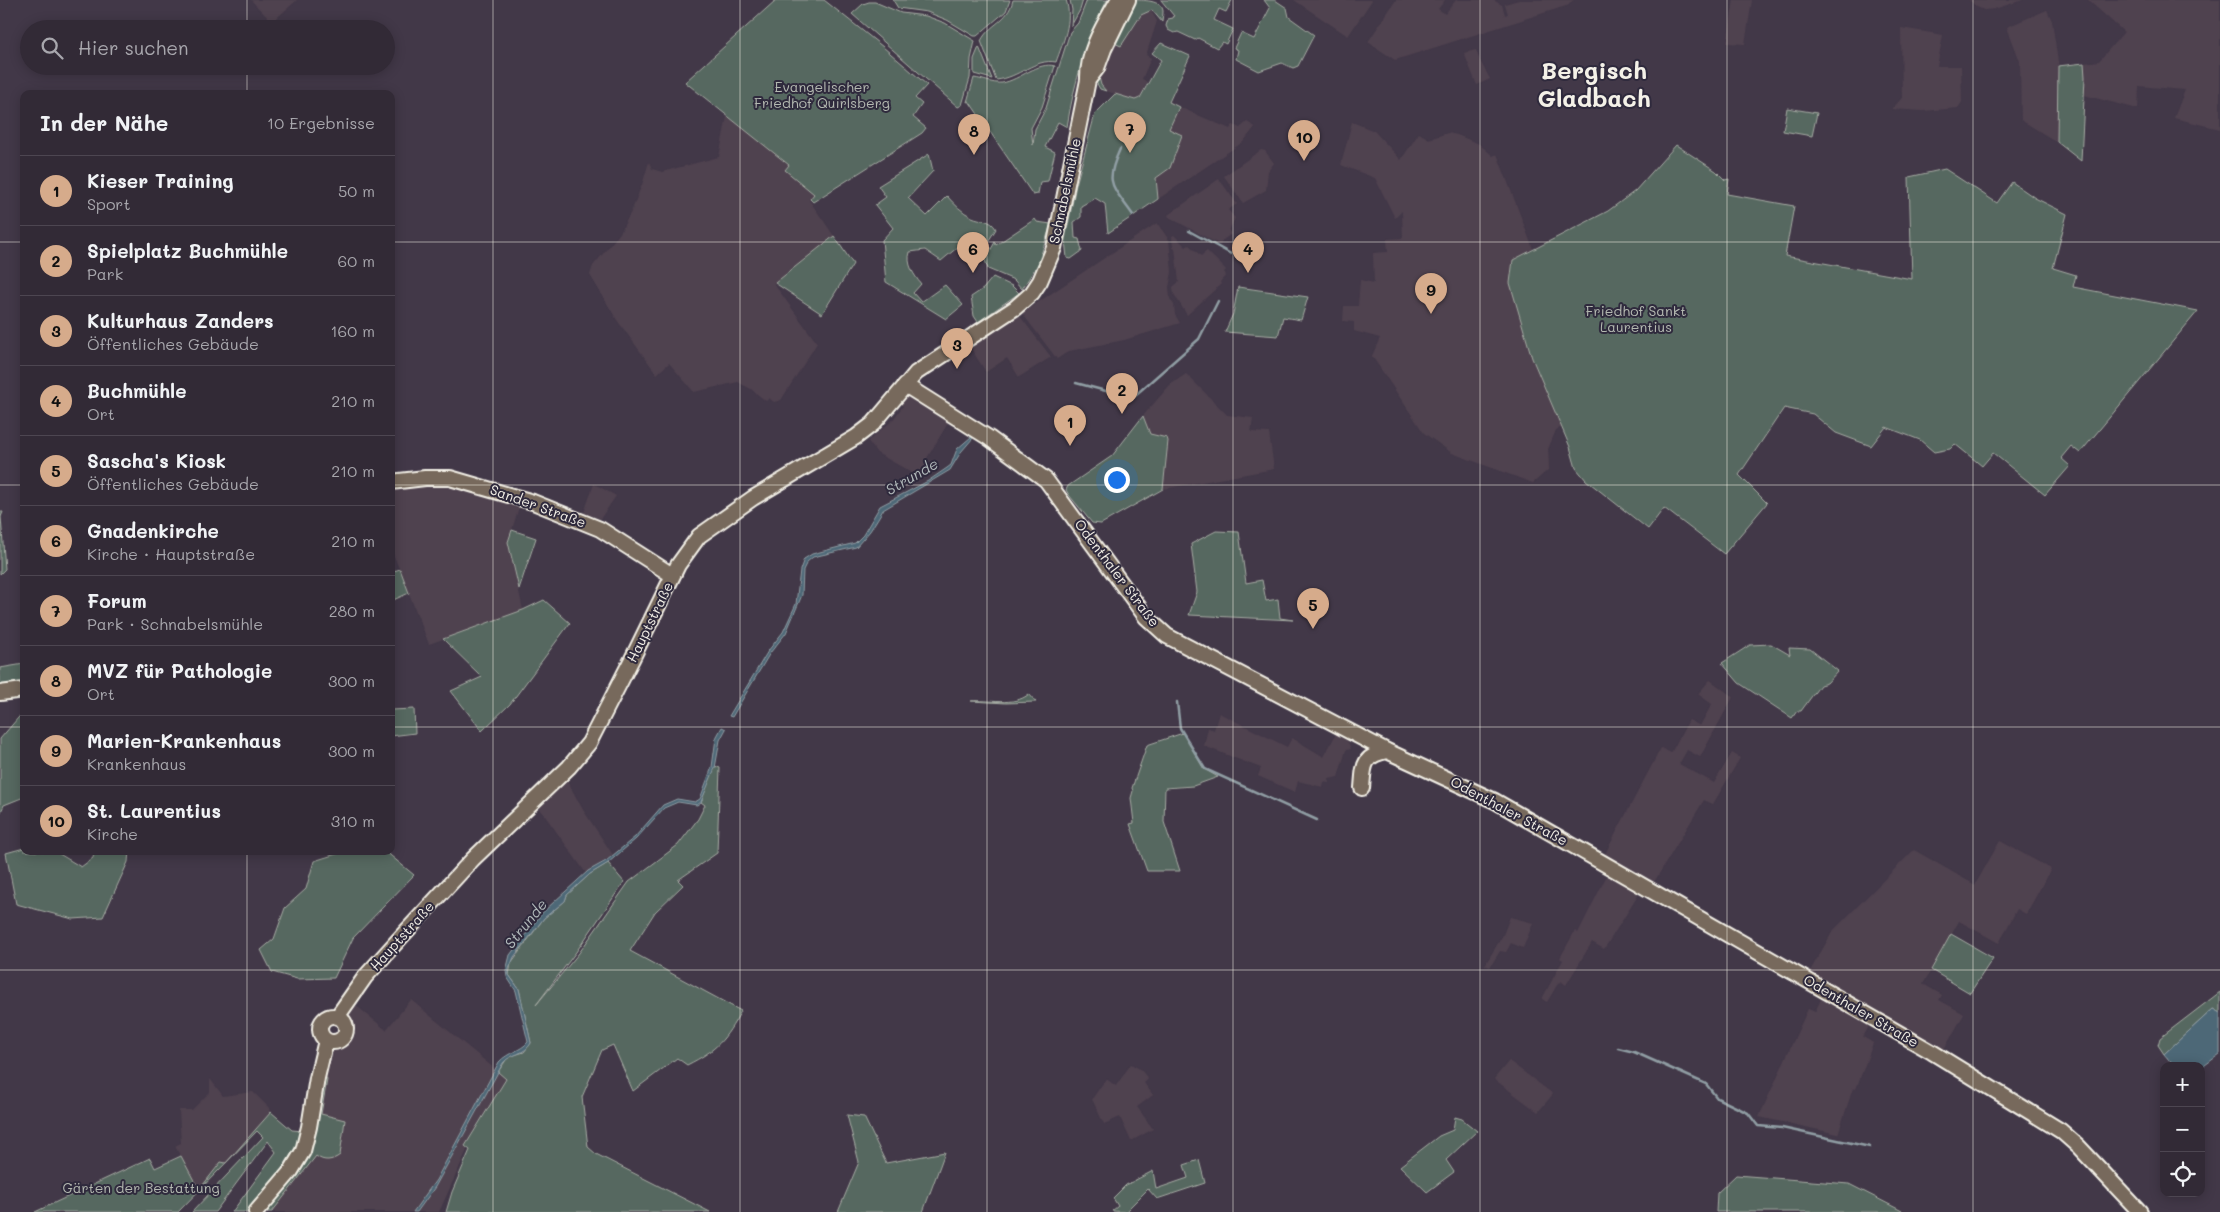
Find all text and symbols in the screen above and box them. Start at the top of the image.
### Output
search box [20,20,395,75]
icon: search [38,34,66,62]
text: Hier suchen [78,35,189,60]
district label: Bergisch Gladbach [1537,54,1651,113]
park label: Evangelischer Friedhof Quirlsberg [754,77,890,112]
text: In der Nähe [40,109,168,136]
text: 10 Ergebnisse [267,112,375,133]
pin: 7 [1114,112,1146,153]
pin: 8 [958,114,990,155]
pin: 10 [1288,120,1320,161]
street label: Schnabelsmühle [1044,136,1085,245]
text: Kieser Training [87,168,234,193]
text: 1 [52,180,60,201]
text: 50 m [338,180,375,201]
text: Sport [87,193,130,214]
pin: 6 [957,232,989,273]
pin: 4 [1232,232,1264,273]
text: Spielplatz Buchmühle [87,238,288,263]
text: 2 [52,250,60,271]
text: 60 m [338,250,375,271]
text: Park [87,263,123,284]
pin: 9 [1415,273,1447,314]
park label: Friedhof Sankt Laurentius [1586,301,1686,336]
text: Kulturhaus Zanders [87,308,274,333]
text: 3 [51,320,61,341]
text: 160 m [330,320,375,341]
pin: 3 [941,328,973,369]
text: Öffentliches Gebäude [87,333,259,354]
pin: 2 [1106,373,1138,414]
text: Buchmühle [87,378,187,403]
text: 4 [51,390,61,411]
text: 210 m [331,390,375,411]
text: Ort [87,403,115,424]
pin: 1 [1054,405,1086,446]
text: Sascha's Kiosk [87,448,226,473]
water label: Strunde [881,453,942,499]
text: 5 [51,460,61,481]
text: 210 m [331,460,375,481]
your location [1104,467,1130,493]
text: Öffentliches Gebäude [87,473,259,494]
street label: Sander Straße [488,479,589,532]
street label: Odenthaler Straße [1071,515,1164,630]
text: Gnadenkirche [87,518,219,543]
text: 6 [51,530,61,551]
text: 210 m [331,530,375,551]
text: Kirche · Hauptstraße [87,543,255,564]
street label: Hauptstraße [622,578,677,665]
text: Forum [87,588,147,613]
pin: 5 [1297,588,1329,629]
text: 7 [52,600,60,621]
text: 280 m [329,600,375,621]
text: Park · Schnabelsmühle [87,613,263,634]
text: MVZ für Pathologie [87,658,272,683]
text: 8 [51,670,61,691]
text: 300 m [328,670,375,691]
text: Ort [87,683,115,704]
text: Marien-Krankenhaus [87,728,281,753]
text: 9 [51,740,61,761]
text: 300 m [328,740,375,761]
text: Krankenhaus [87,753,186,774]
street label: Odenthaler Straße [1447,772,1571,850]
text: St. Laurentius [87,798,221,823]
text: 10 [47,810,65,831]
text: 310 m [331,810,375,831]
text: Kirche [87,823,138,844]
water label: Strunde [499,895,551,952]
street label: Hauptstraße [365,897,438,975]
street label: Odenthaler Straße [1800,970,1922,1051]
map controls [2160,1062,2205,1197]
button: + [2160,1062,2205,1107]
button: − [2160,1107,2205,1152]
button: locate [2160,1152,2205,1197]
park label: Gärten der Bestattung [62,1178,220,1197]

